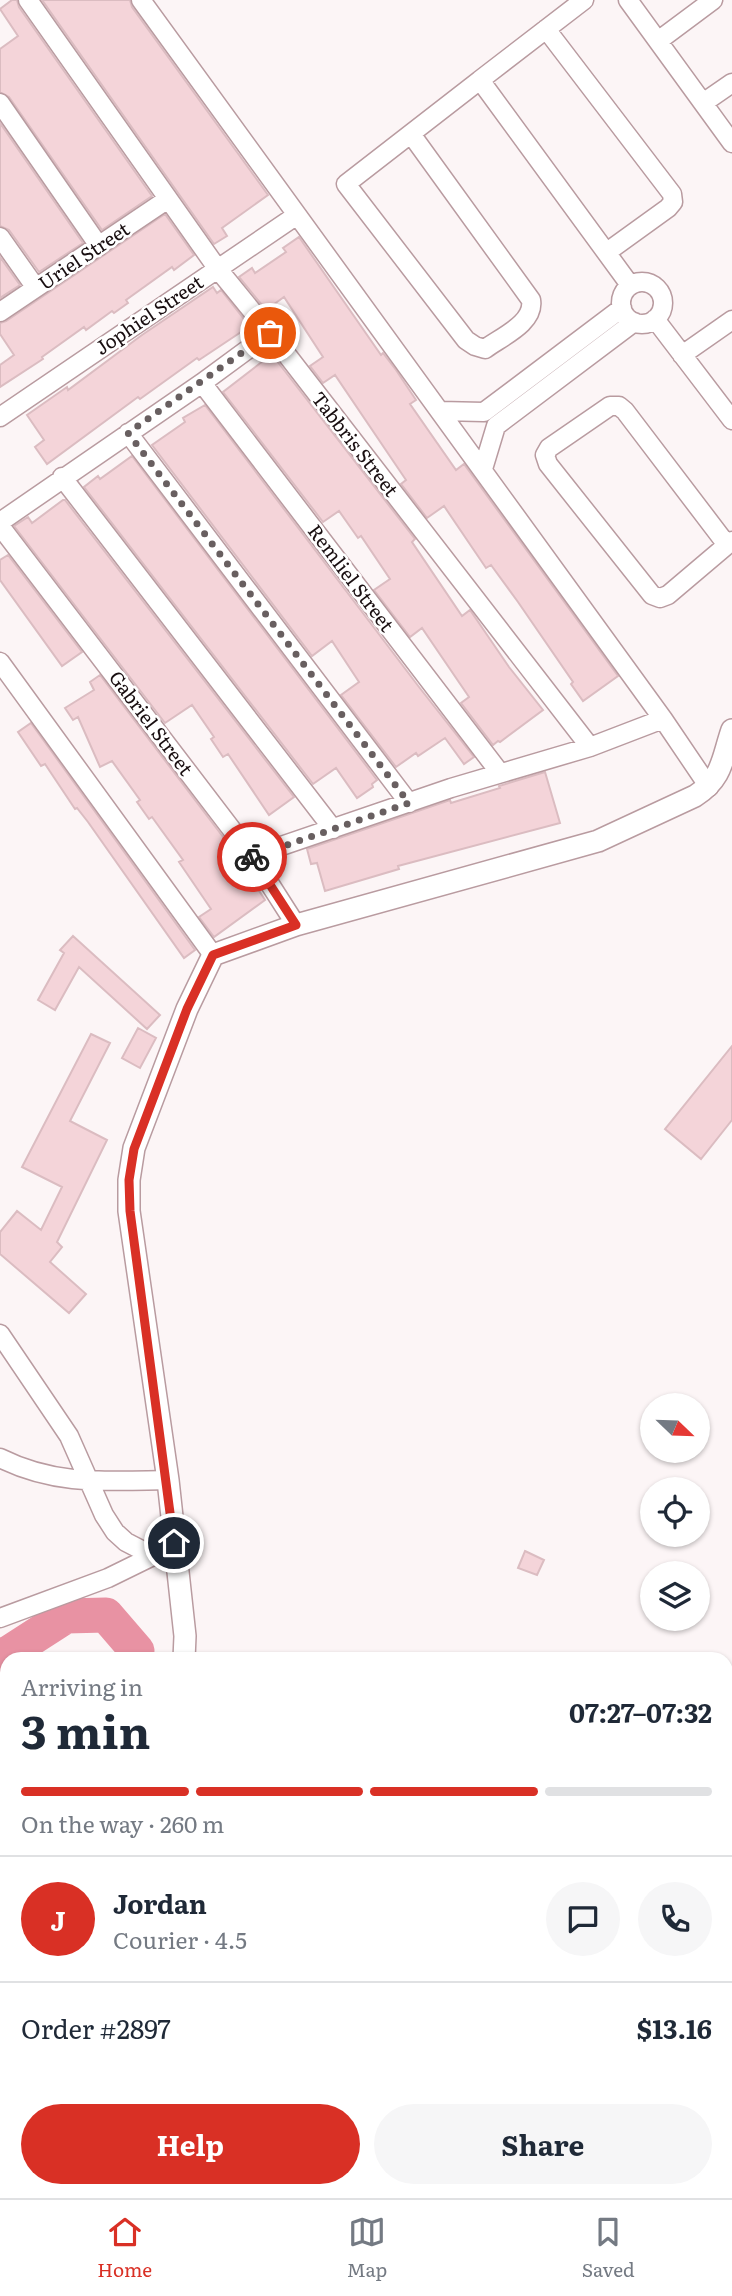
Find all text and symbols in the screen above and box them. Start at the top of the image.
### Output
street label: Uriel Street [32,214,135,296]
street label: Jophiel Street [89,267,208,361]
pin [240,303,300,363]
icon: bag [251,314,289,352]
street label: Tabbris Street [306,385,406,502]
street label: Remliel Street [302,518,402,637]
street label: Gabriel Street [103,664,201,781]
courier [217,822,287,892]
icon: bike [233,838,271,876]
north arrow [640,1393,710,1463]
map controls [640,1393,710,1631]
button: locate [640,1477,710,1547]
pin [144,1513,204,1573]
icon: home [155,1524,193,1562]
button: layers [640,1561,710,1631]
text: Arriving in [21,1669,143,1703]
text: 07:27–07:32 [569,1692,712,1731]
text: 3 min [21,1695,151,1763]
text: On the way · 260 m [21,1806,224,1840]
button: chat [546,1882,620,1956]
button: phone [638,1882,712,1956]
text: Jordan [113,1883,207,1922]
text: J [51,1900,65,1939]
text: Courier · 4.5 [113,1922,247,1956]
text: Order #2897 [21,2008,171,2047]
text: $13.16 [637,2008,712,2047]
button: Help [21,2104,360,2184]
button: Share [374,2104,712,2184]
tab: Home [97,2213,152,2283]
tab: Map [347,2213,387,2283]
tab: Saved [582,2213,635,2283]

